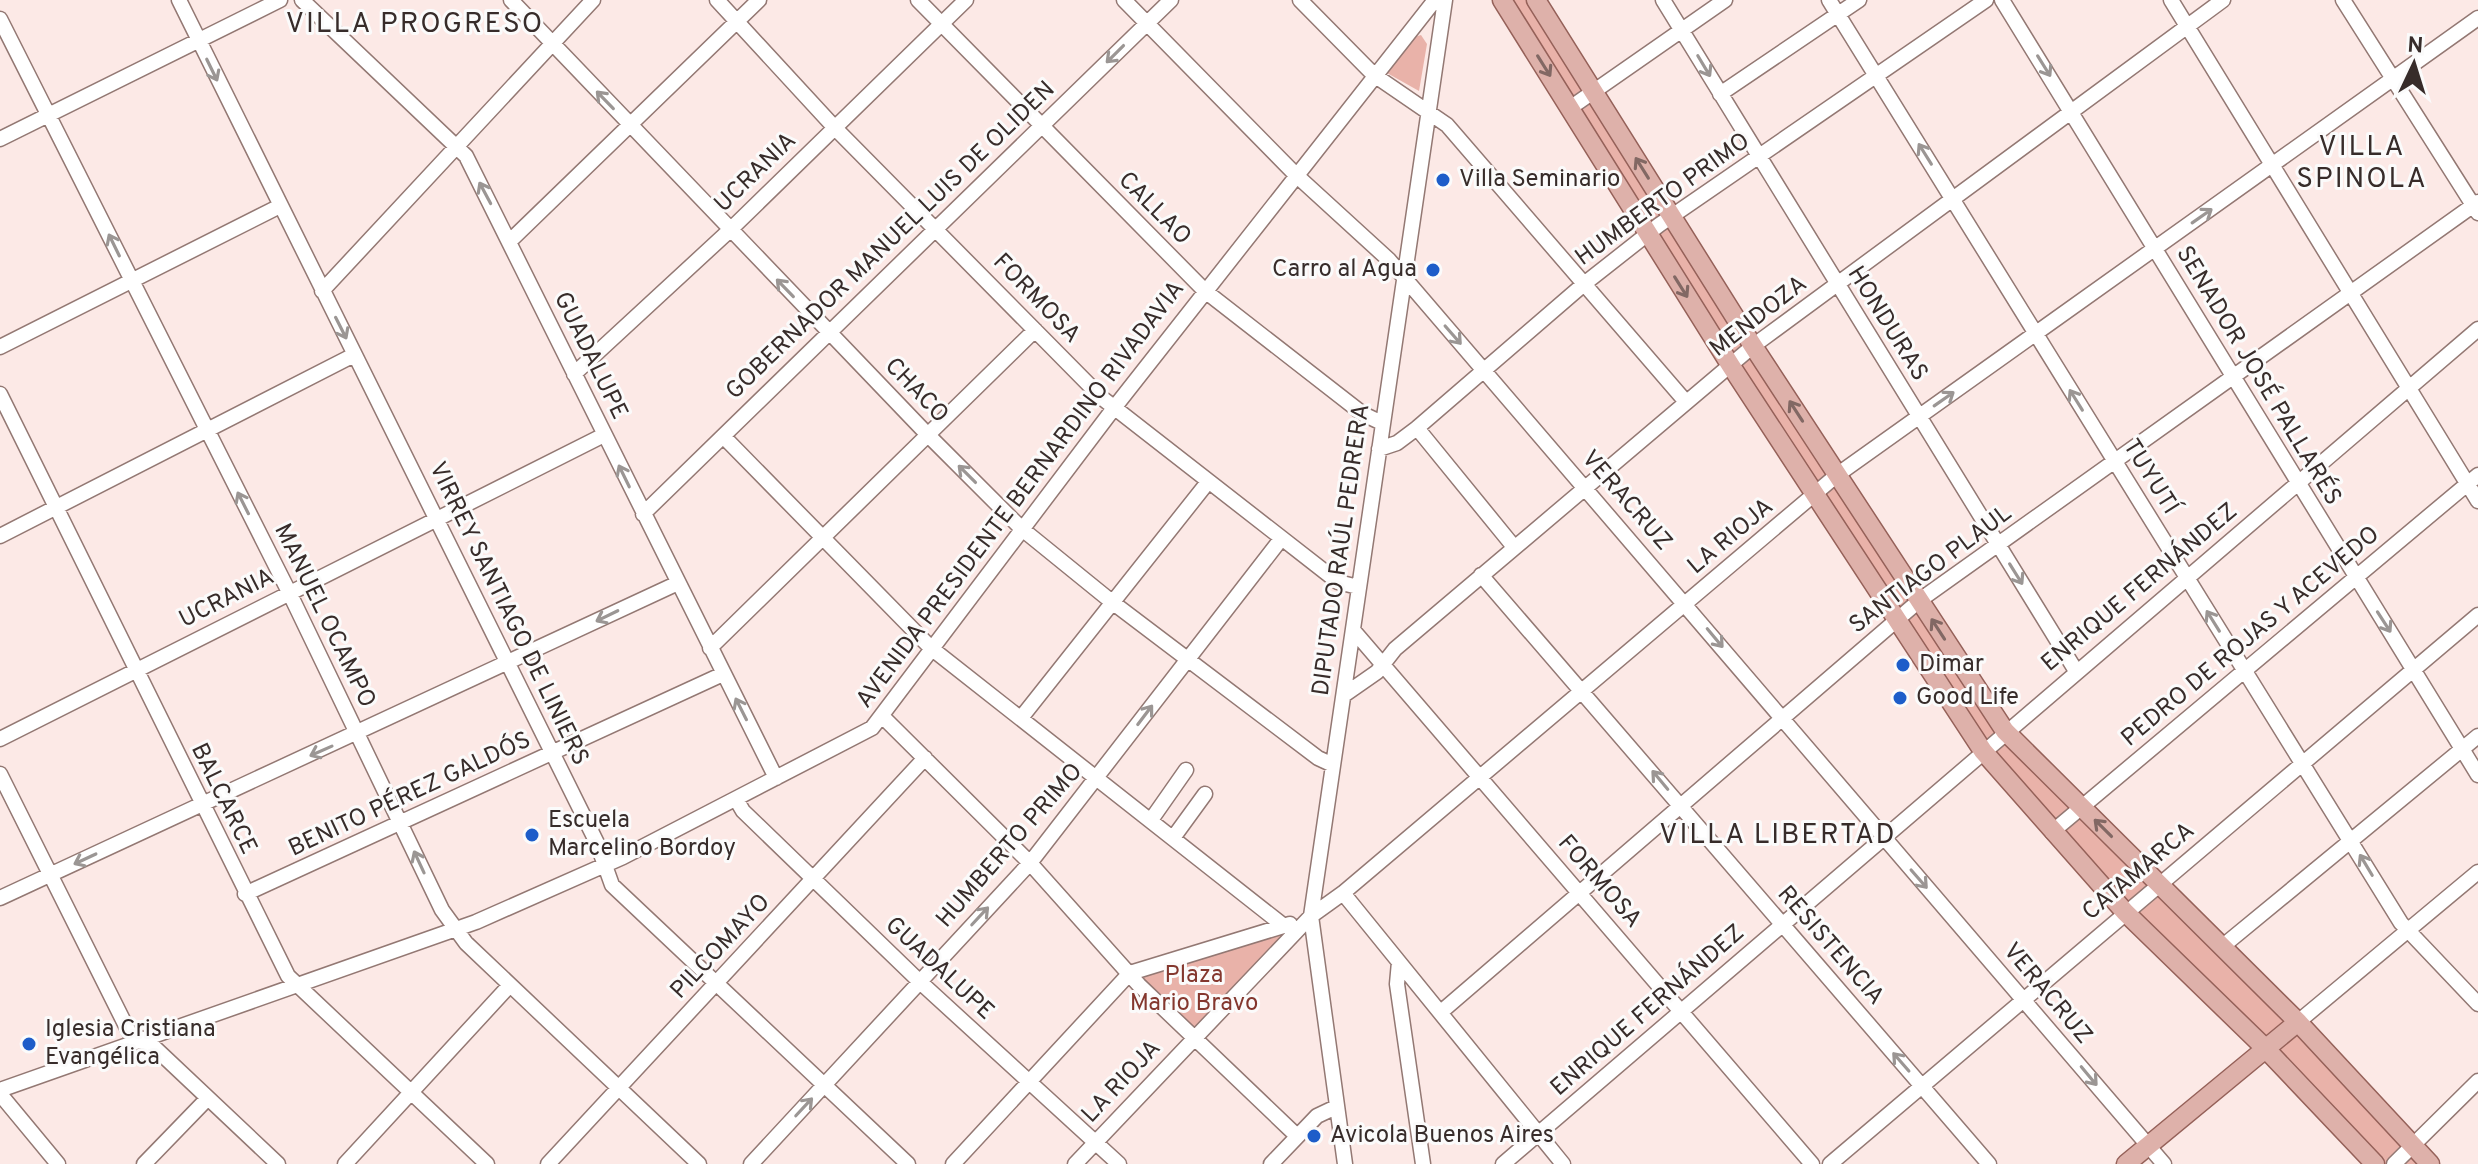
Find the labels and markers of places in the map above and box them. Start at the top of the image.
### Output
place label: Villa Seminario [1459,165,1620,195]
marker: Villa Seminario [1434,171,1452,189]
place label: Carro al Agua [1272,255,1417,285]
marker: Carro al Agua [1424,261,1442,279]
place label: Dimar [1919,650,1984,680]
marker: Dimar [1894,656,1912,674]
place label: Good Life [1916,683,2019,713]
marker: Good Life [1891,689,1909,707]
place label: Escuela Marcelino Bordoy [548,806,736,864]
marker: Escuela Marcelino Bordoy [523,826,541,844]
place label: Iglesia Cristiana Evangélica [45,1015,216,1073]
marker: Iglesia Cristiana Evangélica [20,1035,38,1053]
place label: Avicola Buenos Aires [1330,1121,1554,1151]
marker: Avicola Buenos Aires [1305,1127,1323,1145]

